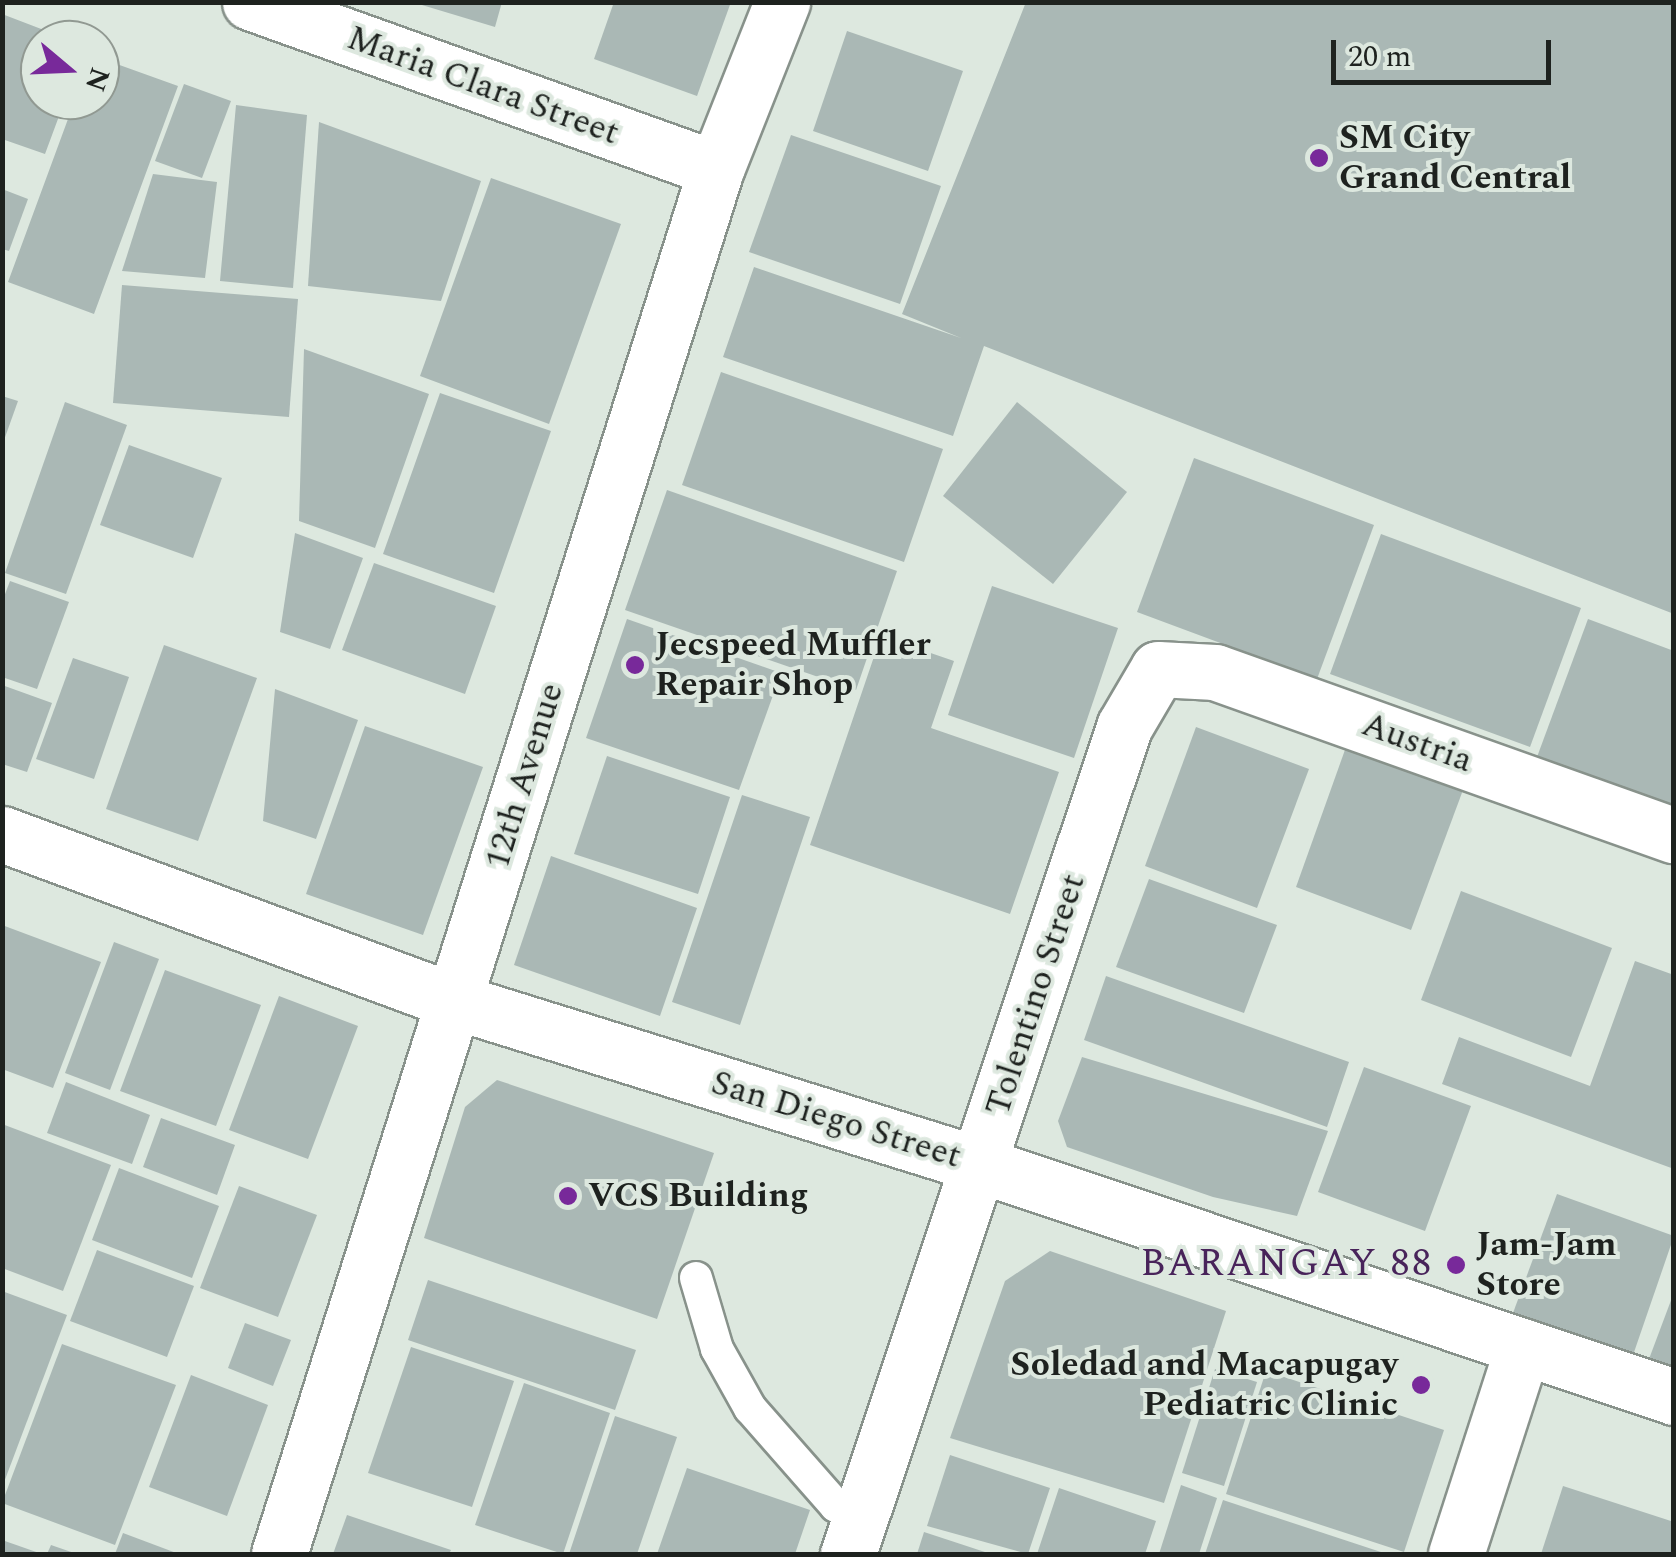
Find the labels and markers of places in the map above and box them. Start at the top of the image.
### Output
place label: SM City Grand Central [1339,117,1571,199]
marker: SM City Grand Central [1308,147,1330,169]
place label: Jecspeed Muffler Repair Shop [655,624,931,706]
marker: Jecspeed Muffler Repair Shop [624,654,646,676]
place label: VCS Building [588,1175,809,1217]
marker: VCS Building [557,1185,579,1207]
place label: Jam-Jam Store [1476,1224,1617,1306]
marker: Jam-Jam Store [1445,1254,1467,1276]
place label: Soledad and Macapugay Pediatric Clinic [1010,1344,1398,1426]
marker: Soledad and Macapugay Pediatric Clinic [1408,1372,1434,1398]

